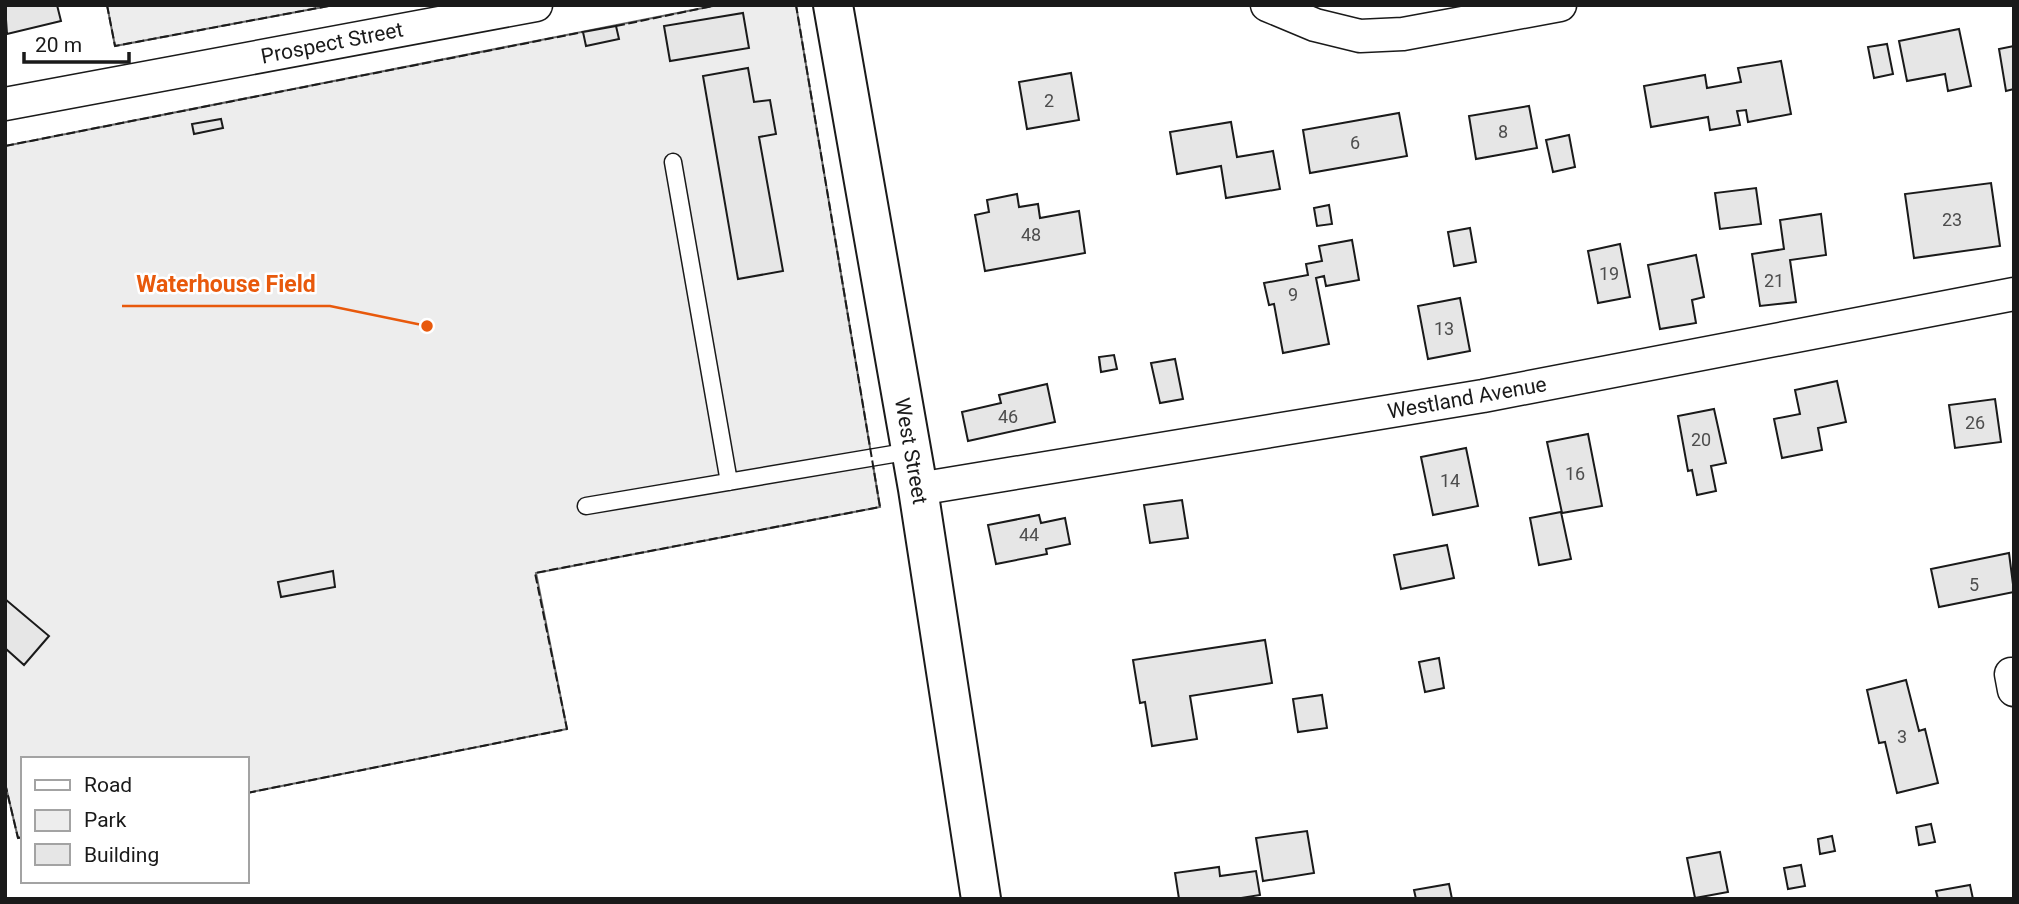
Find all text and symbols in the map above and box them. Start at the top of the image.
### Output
street label: Prospect Street [259,17,405,69]
scale bar [24,21,130,65]
text: 20 m [35,33,82,57]
house number: 2 [1044,90,1054,111]
house number: 8 [1498,121,1508,142]
house number: 6 [1350,132,1360,153]
house number: 23 [1942,209,1962,230]
house number: 48 [1021,224,1041,245]
callout: Waterhouse Field [122,262,330,306]
house number: 19 [1599,263,1619,284]
house number: 21 [1764,270,1784,291]
text: Waterhouse Field [136,271,316,298]
house number: 9 [1288,284,1298,305]
house number: 13 [1434,318,1454,339]
street label: Westland Avenue [1386,372,1548,424]
street label: West Street [890,396,932,506]
house number: 46 [998,406,1018,427]
house number: 26 [1965,412,1985,433]
house number: 20 [1691,429,1711,450]
house number: 16 [1565,463,1585,484]
house number: 14 [1440,470,1460,491]
house number: 44 [1019,524,1039,545]
house number: 5 [1969,574,1979,595]
house number: 3 [1897,726,1907,747]
legend [21,757,248,883]
text: Road [84,773,132,797]
text: Park [84,808,127,832]
text: Building [84,843,159,867]

